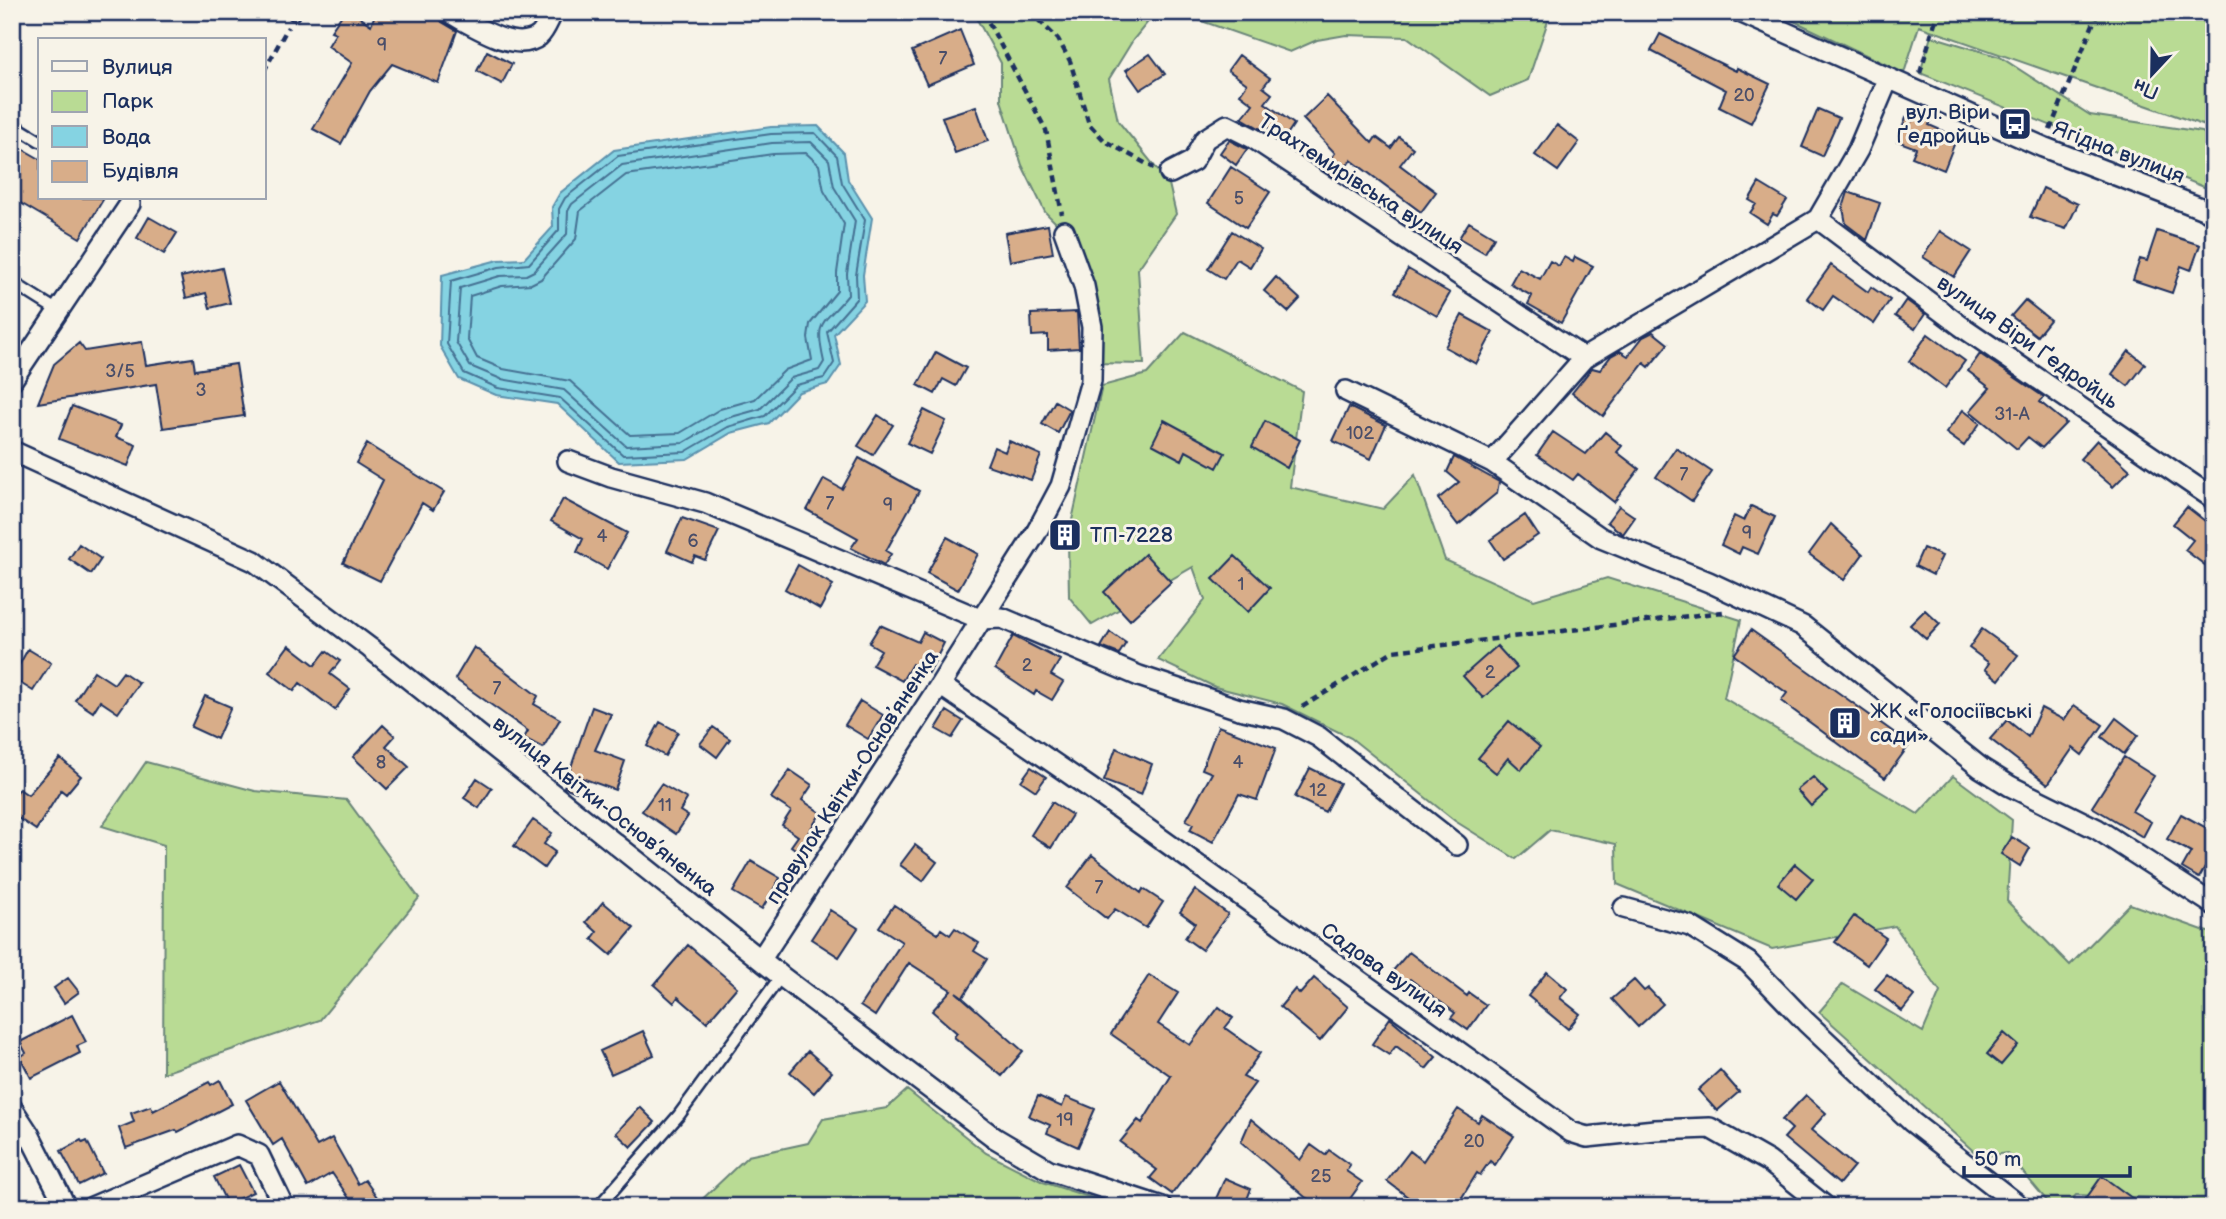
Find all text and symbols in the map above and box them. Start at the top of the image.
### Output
house number: 9 [377,35,387,56]
legend [38,38,266,200]
north arrow [2118,38,2188,108]
house number: 7 [939,48,948,69]
text: Вулиця [102,55,173,80]
text: Пн [2130,73,2162,104]
house number: 20 [1733,85,1755,106]
text: Парк [102,89,153,114]
place label: вул. Віри Ґедройць [1896,100,1991,149]
bus stop icon: вул. Віри Ґедройць [1996,105,2034,143]
street label: Трахтемирівська вулиця [1254,109,1468,260]
street label: Ягідна вулиця [2049,116,2188,189]
text: Вода [102,125,151,150]
text: Будівля [102,159,179,184]
house number: 5 [1234,188,1244,209]
street label: вулиця Віри Ґедройць [1932,270,2124,415]
house number: 3/5 [105,361,135,382]
house number: 3 [195,380,207,401]
house number: 31-А [1994,404,2030,425]
house number: 102 [1346,423,1374,444]
house number: 7 [1680,464,1689,485]
house number: 7 [826,493,835,514]
house number: 9 [883,495,893,516]
building icon: ТП-7228 [1046,516,1084,554]
place label: ТП-7228 [1090,523,1173,548]
house number: 9 [1742,523,1752,544]
house number: 4 [597,526,608,547]
house number: 6 [688,531,699,552]
house number: 1 [1238,574,1244,595]
street label: провулок Квітки-Основʼяненка [761,645,944,909]
house number: 2 [1022,655,1033,676]
house number: 2 [1485,662,1496,683]
house number: 7 [493,678,502,699]
place label: ЖК «Голосіївські сади» [1870,699,2032,748]
building icon: ЖК «Голосіївські сади» [1826,704,1864,742]
street label: вулиця Квітки-Основ’яненка [488,711,722,902]
house number: 8 [376,752,386,773]
house number: 4 [1233,752,1244,773]
house number: 12 [1309,780,1327,801]
house number: 11 [658,795,672,816]
house number: 7 [1095,877,1104,898]
street label: Садова вулиця [1316,918,1451,1023]
house number: 19 [1056,1110,1074,1131]
house number: 20 [1463,1131,1485,1152]
scale bar [1964,1135,2130,1179]
text: 50 m [1974,1147,2021,1172]
house number: 25 [1311,1166,1331,1187]

